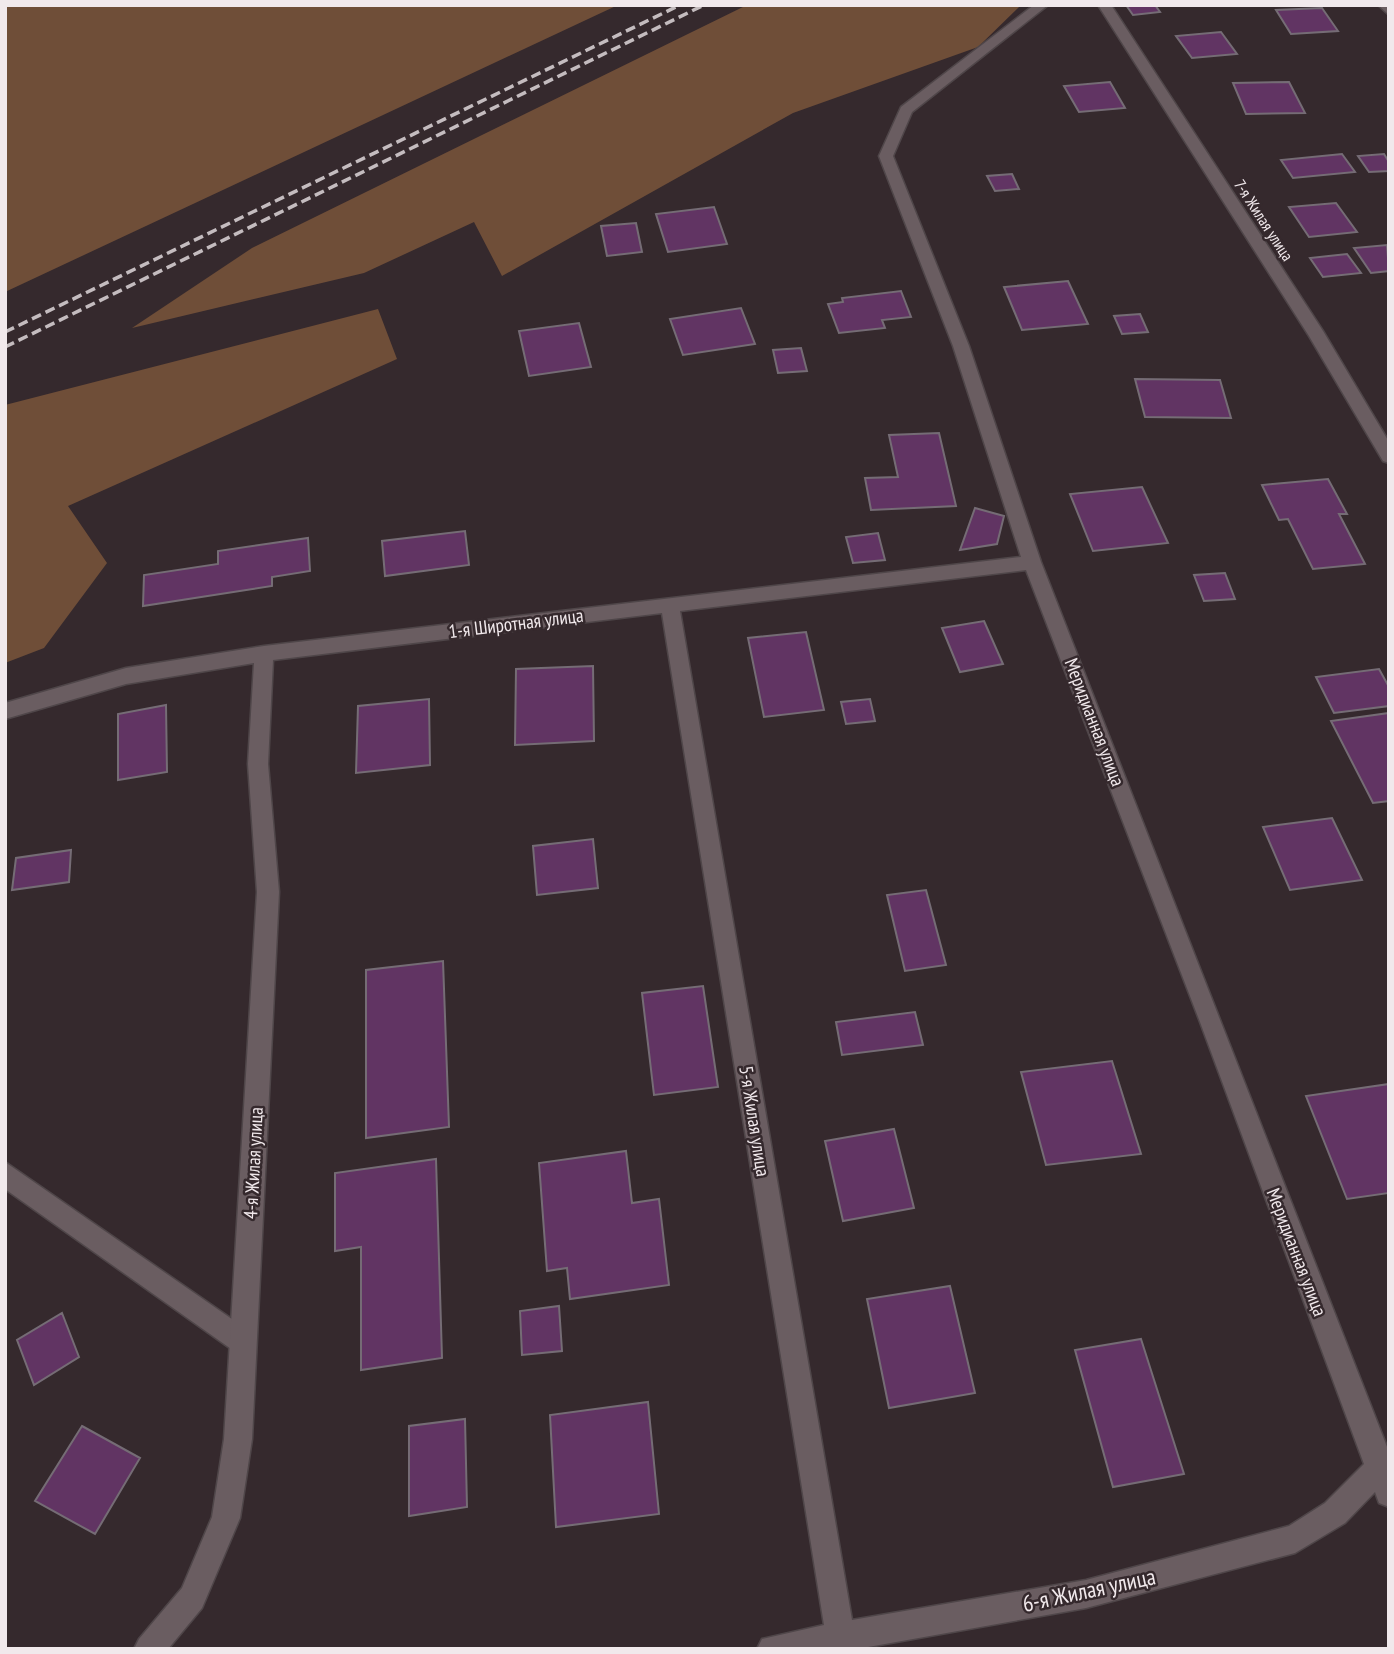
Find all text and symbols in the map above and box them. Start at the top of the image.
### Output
street label: 7-я Жилая улица [1230,175,1298,265]
street label: 1-я Широтная улица [447,603,585,643]
street label: Меридианная улица [1060,655,1130,789]
street label: 5-я Жилая улица [734,1064,776,1178]
street label: 4-я Жилая улица [238,1107,268,1219]
street label: Меридианная улица [1262,1185,1332,1319]
street label: 6-я Жилая улица [1020,1561,1158,1618]

